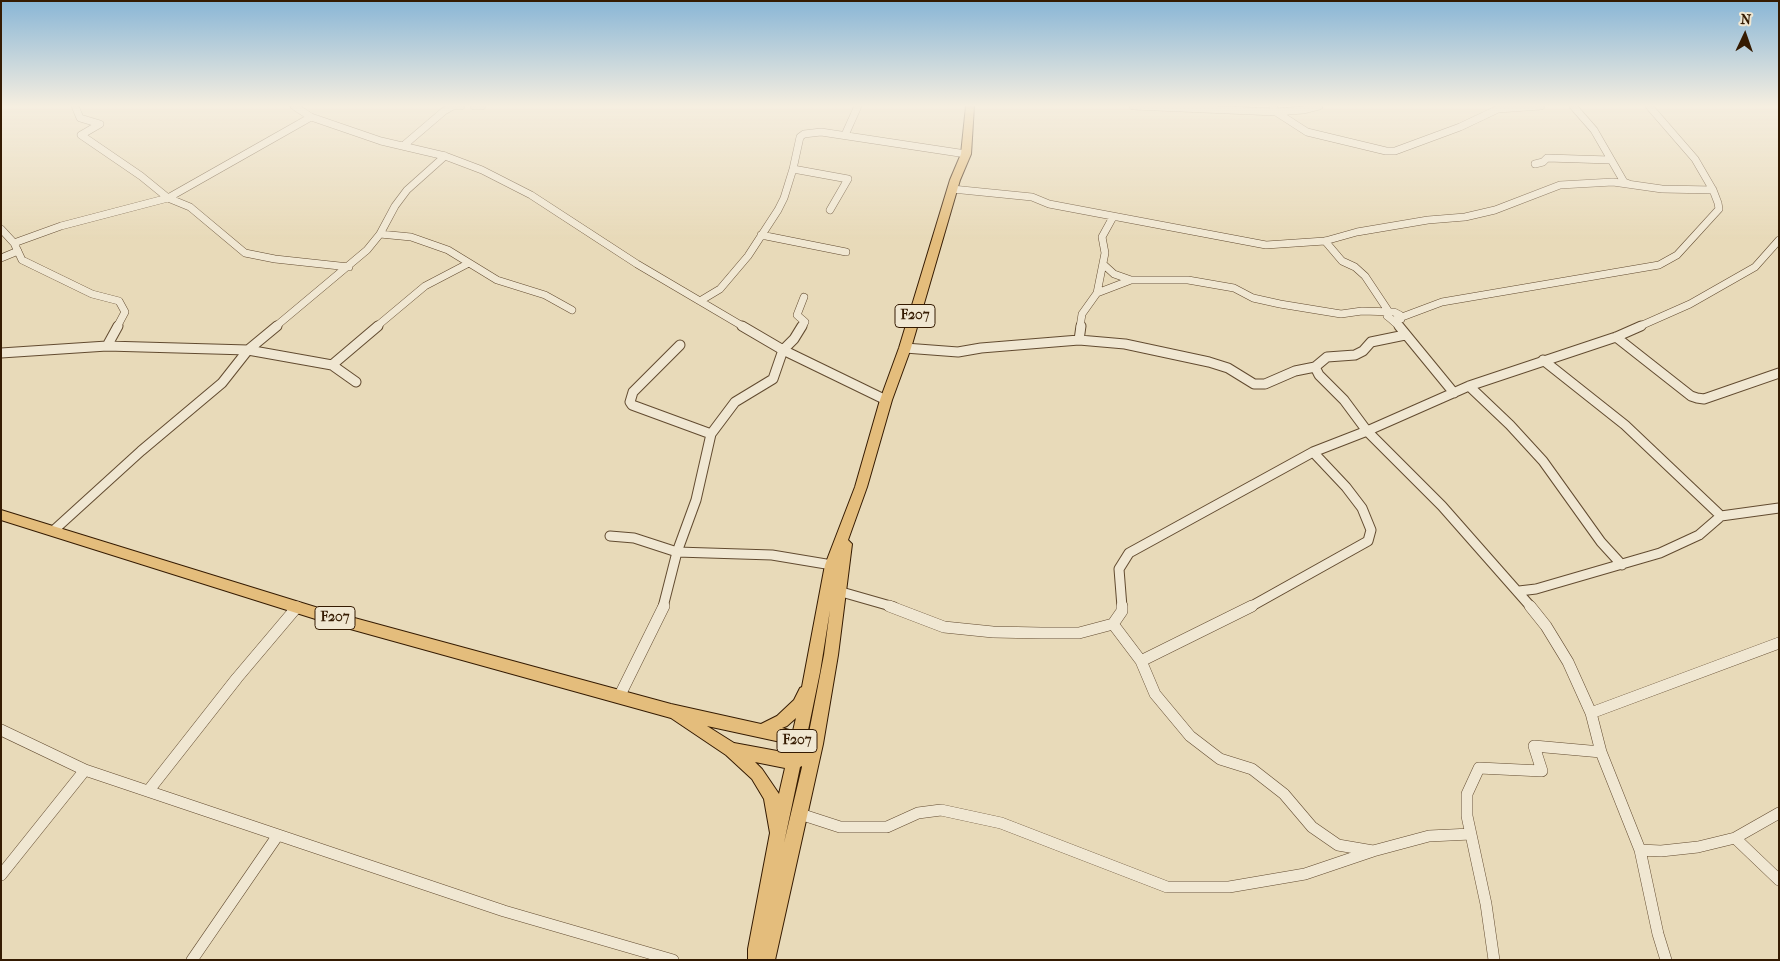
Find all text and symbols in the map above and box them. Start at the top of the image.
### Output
north arrow [1720,10,1770,60]
text: N [1740,11,1752,28]
road number: F207 [895,304,935,328]
road number: F207 [315,606,355,630]
road number: F207 [777,729,817,752]

